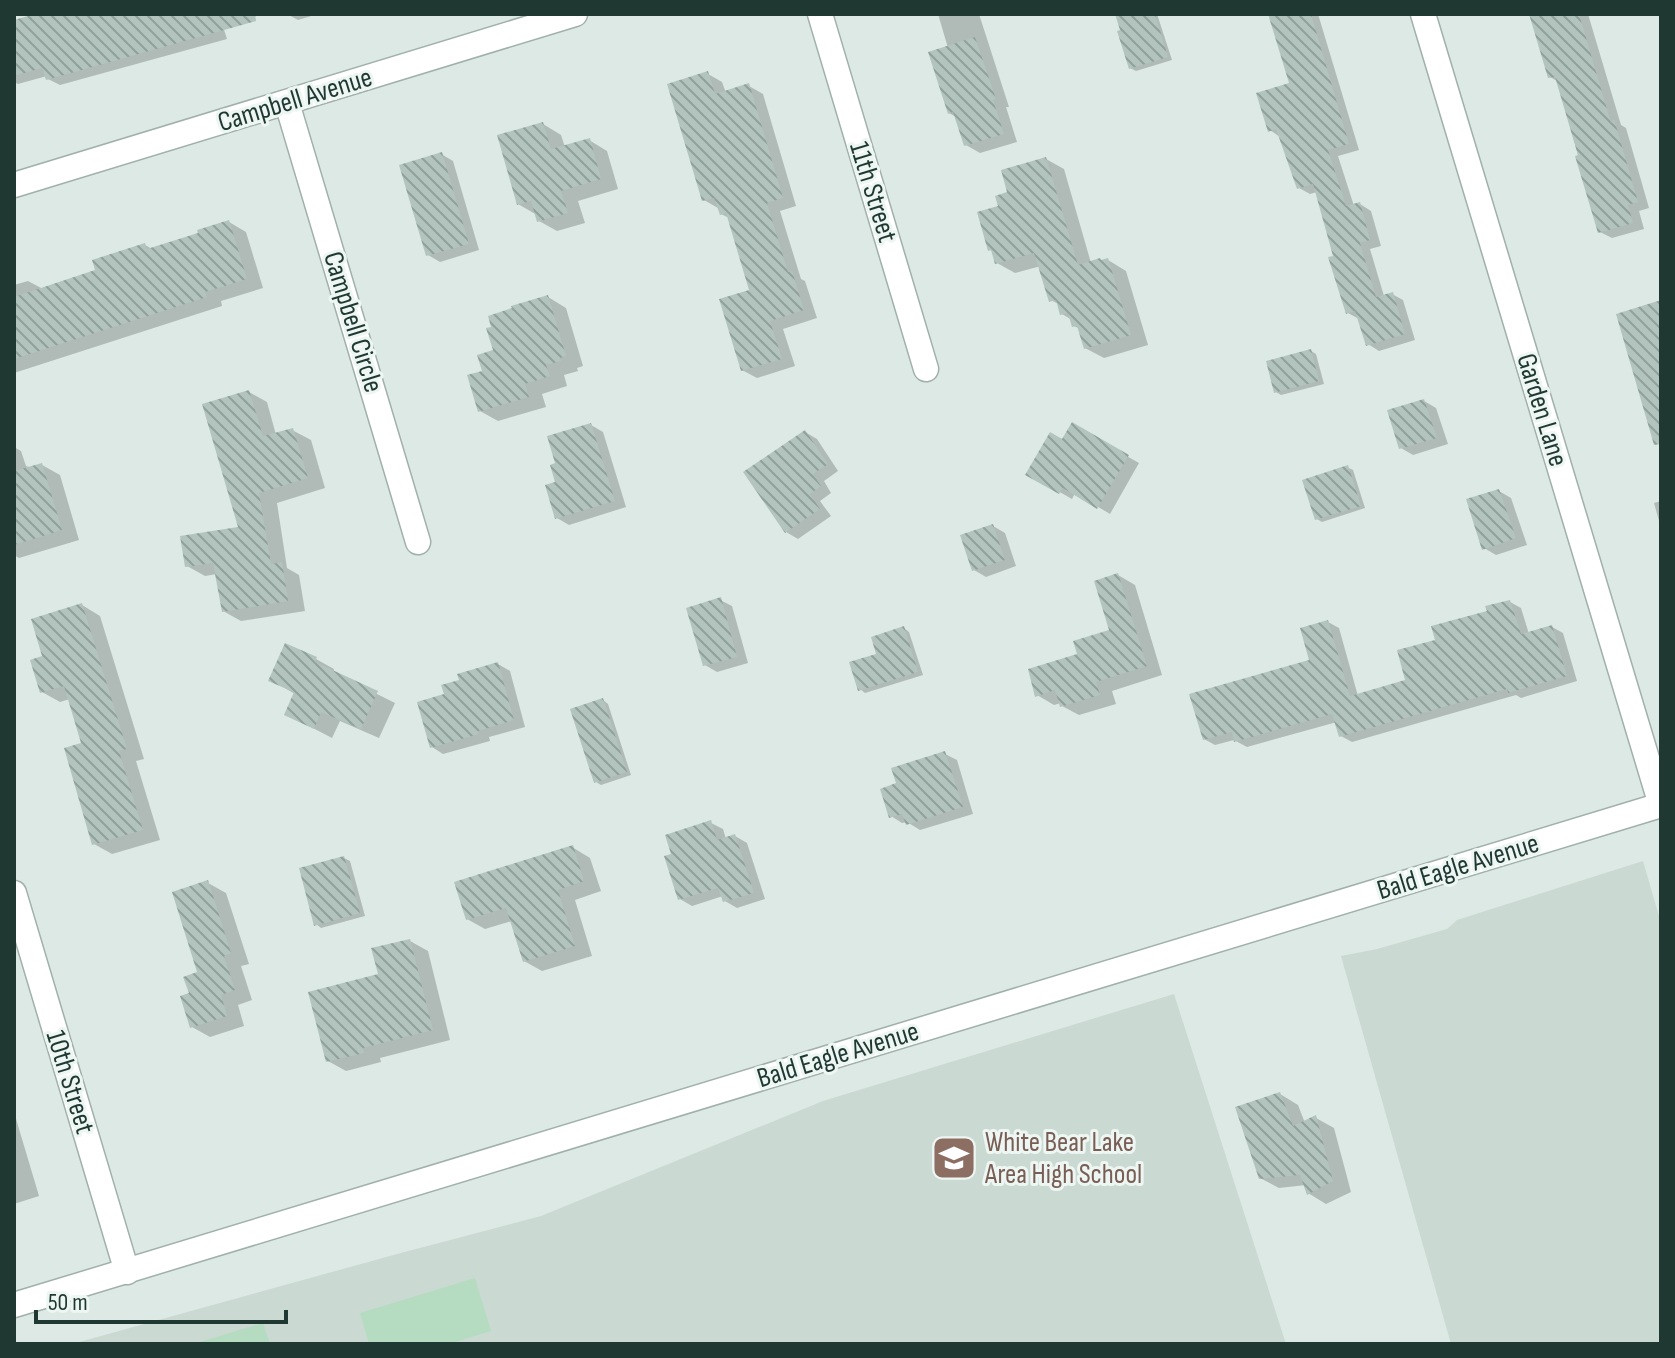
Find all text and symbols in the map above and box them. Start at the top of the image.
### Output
street label: Campbell Avenue [214,61,376,139]
street label: 11th Street [842,138,904,246]
street label: Campbell Circle [316,248,390,396]
street label: Garden Lane [1509,350,1575,470]
street label: Bald Eagle Avenue [1373,827,1543,907]
street label: Bald Eagle Avenue [753,1015,923,1095]
street label: 10th Street [39,1026,101,1138]
place label: White Bear Lake Area High School [984,1126,1142,1191]
school or university icon: White Bear Lake Area High School [930,1134,978,1182]
scale bar [36,1274,286,1324]
text: 50 m [48,1288,88,1317]

